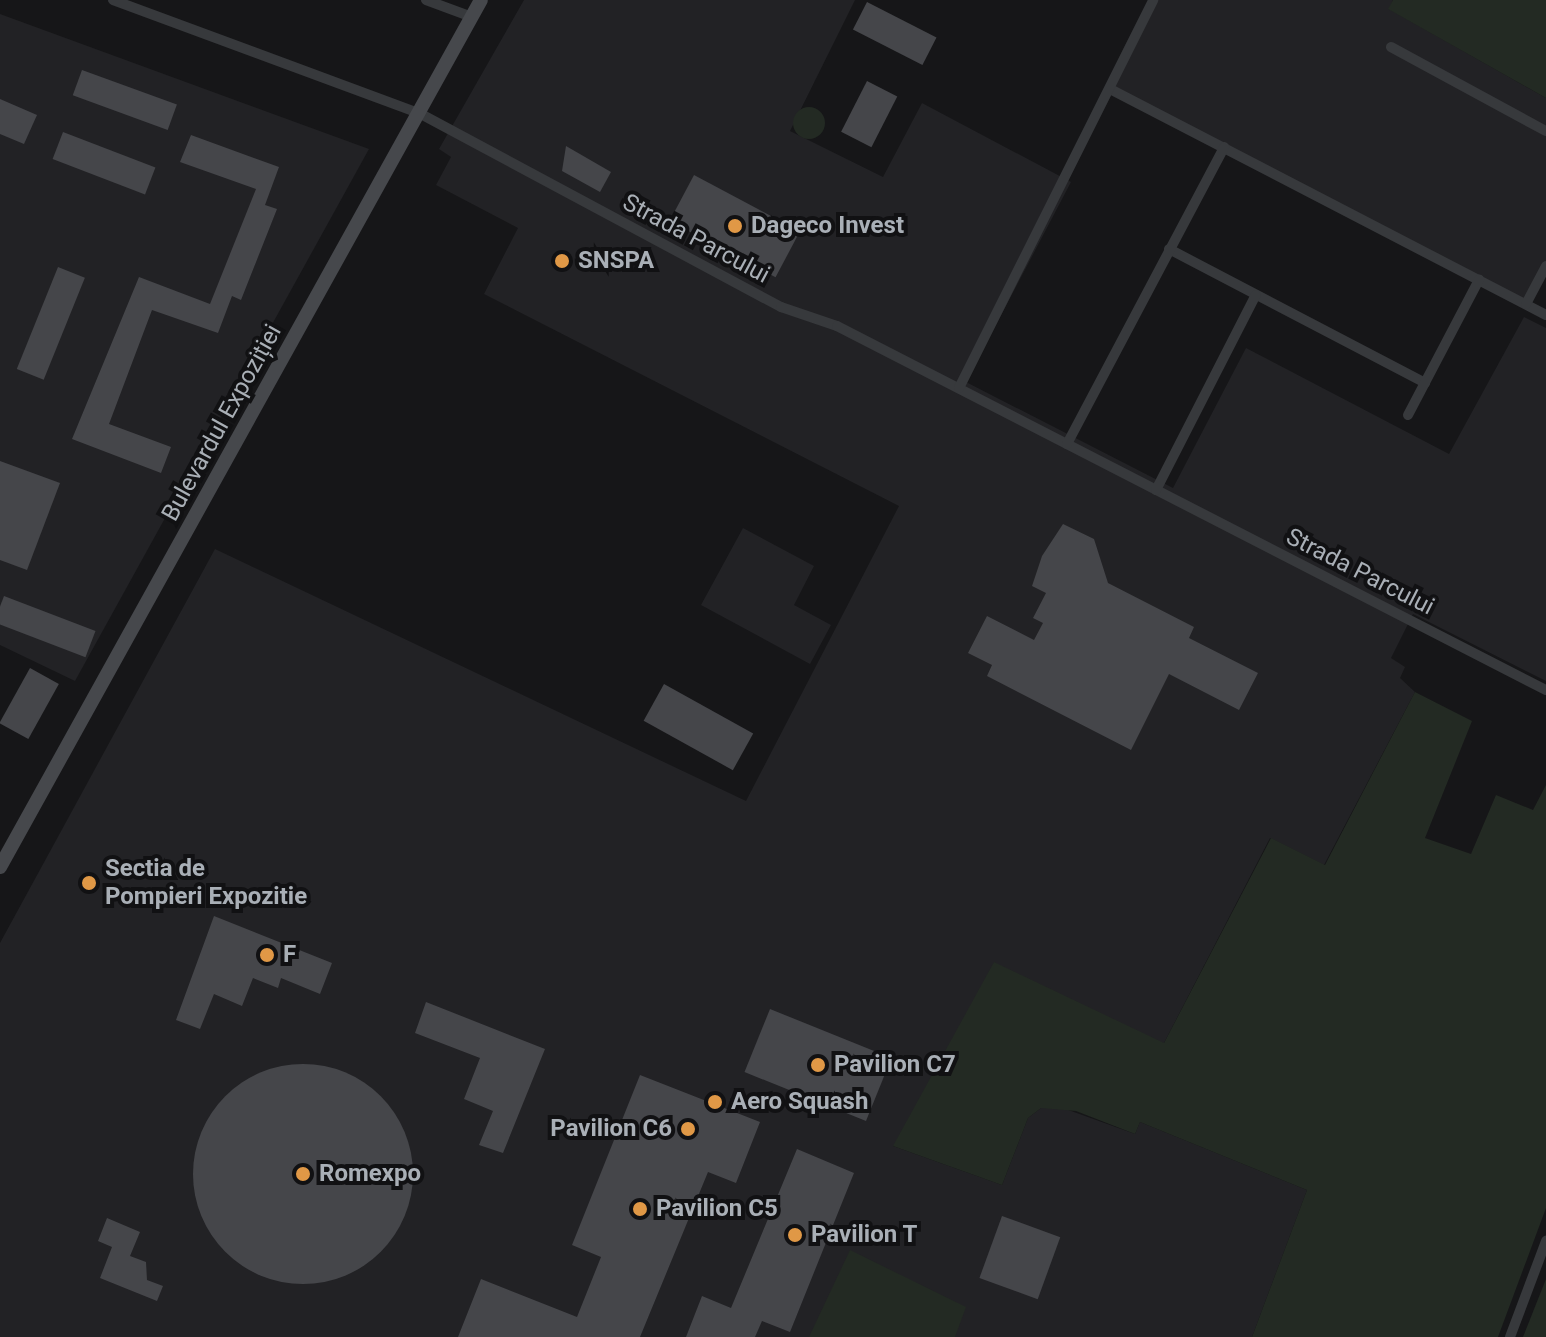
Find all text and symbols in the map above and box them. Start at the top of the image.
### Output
street label: Strada Parcului [618,188,774,290]
place label: Dageco Invest [751,212,904,240]
marker: Dageco Invest [726,217,744,235]
place label: SNSPA [578,247,654,275]
marker: SNSPA [553,252,571,270]
street label: Bulevardul Expoziției [156,320,288,526]
street label: Strada Parcului [1281,522,1439,622]
place label: Sectia de Pompieri Expozitie [105,855,307,911]
marker: Sectia de Pompieri Expozitie [80,874,98,892]
place label: F [283,941,296,969]
marker: F [258,946,276,964]
place label: Pavilion C7 [834,1051,956,1079]
marker: Pavilion C7 [809,1056,827,1074]
place label: Aero Squash [731,1088,868,1116]
marker: Aero Squash [706,1093,724,1111]
place label: Pavilion C6 [550,1115,672,1143]
marker: Pavilion C6 [679,1120,697,1138]
place label: Romexpo [319,1160,421,1188]
marker: Romexpo [294,1165,312,1183]
place label: Pavilion C5 [656,1195,778,1223]
marker: Pavilion C5 [631,1200,649,1218]
place label: Pavilion T [811,1221,918,1249]
marker: Pavilion T [786,1226,804,1244]

